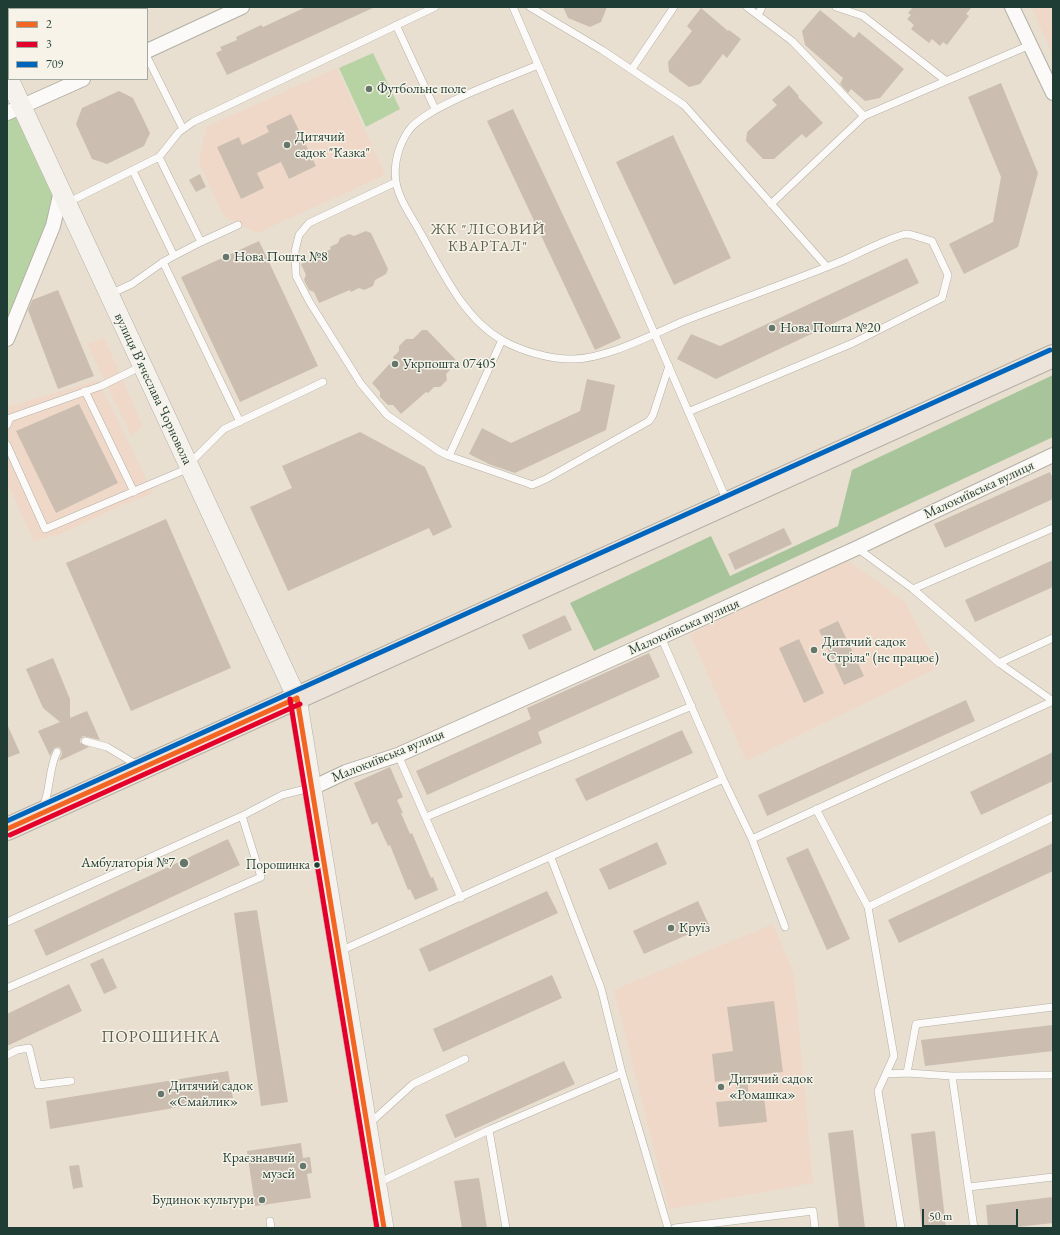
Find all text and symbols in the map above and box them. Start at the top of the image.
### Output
legend [8,8,148,80]
text: 2 [46,16,52,32]
text: 3 [46,36,52,52]
text: 709 [46,56,63,72]
place label: Футбольне поле [377,81,466,97]
marker: Футбольне поле [364,84,374,94]
place label: Дитячий садок "Казка" [295,129,370,162]
marker: Дитячий садок "Казка" [282,140,292,150]
district label: ЖК "ЛІСОВИЙ КВАРТАЛ" [431,221,545,256]
place label: Нова Пошта №8 [234,249,328,265]
marker: Нова Пошта №8 [221,252,231,262]
street label: вулиця Вʼячеслава Чорновола [110,310,196,468]
place label: Нова Пошта №20 [780,320,881,336]
marker: Нова Пошта №20 [767,323,777,333]
place label: Укрпошта 07405 [403,356,496,372]
marker: Укрпошта 07405 [390,359,400,369]
street label: Малокиївська вулиця [921,457,1037,523]
street label: Малокиївська вулиця [626,595,742,659]
place label: Дитячий садок "Стріла" (не працює) [822,634,939,666]
marker: Дитячий садок "Стріла" (не працює) [809,645,819,655]
street label: Малокиївська вулиця [329,726,447,786]
place label: Амбулаторія №7 [81,855,175,871]
marker: Амбулаторія №7 [178,857,190,869]
place label: Порошинка [246,857,310,873]
marker: Порошинка [312,860,322,870]
place label: Круїз [679,920,710,936]
marker: Круїз [666,923,676,933]
district label: ПОРОШИНКА [101,1028,221,1048]
place label: Дитячий садок «Ромашка» [729,1071,813,1104]
place label: Дитячий садок «Смайлик» [169,1078,253,1110]
marker: Дитячий садок «Ромашка» [716,1082,726,1092]
marker: Дитячий садок «Смайлик» [156,1089,166,1099]
place label: Краєзнавчий музей [223,1150,295,1182]
marker: Краєзнавчий музей [298,1161,308,1171]
place label: Будинок культури [152,1192,254,1208]
marker: Будинок культури [257,1195,267,1205]
scale bar [924,1201,1020,1227]
text: 50 m [929,1208,952,1224]

